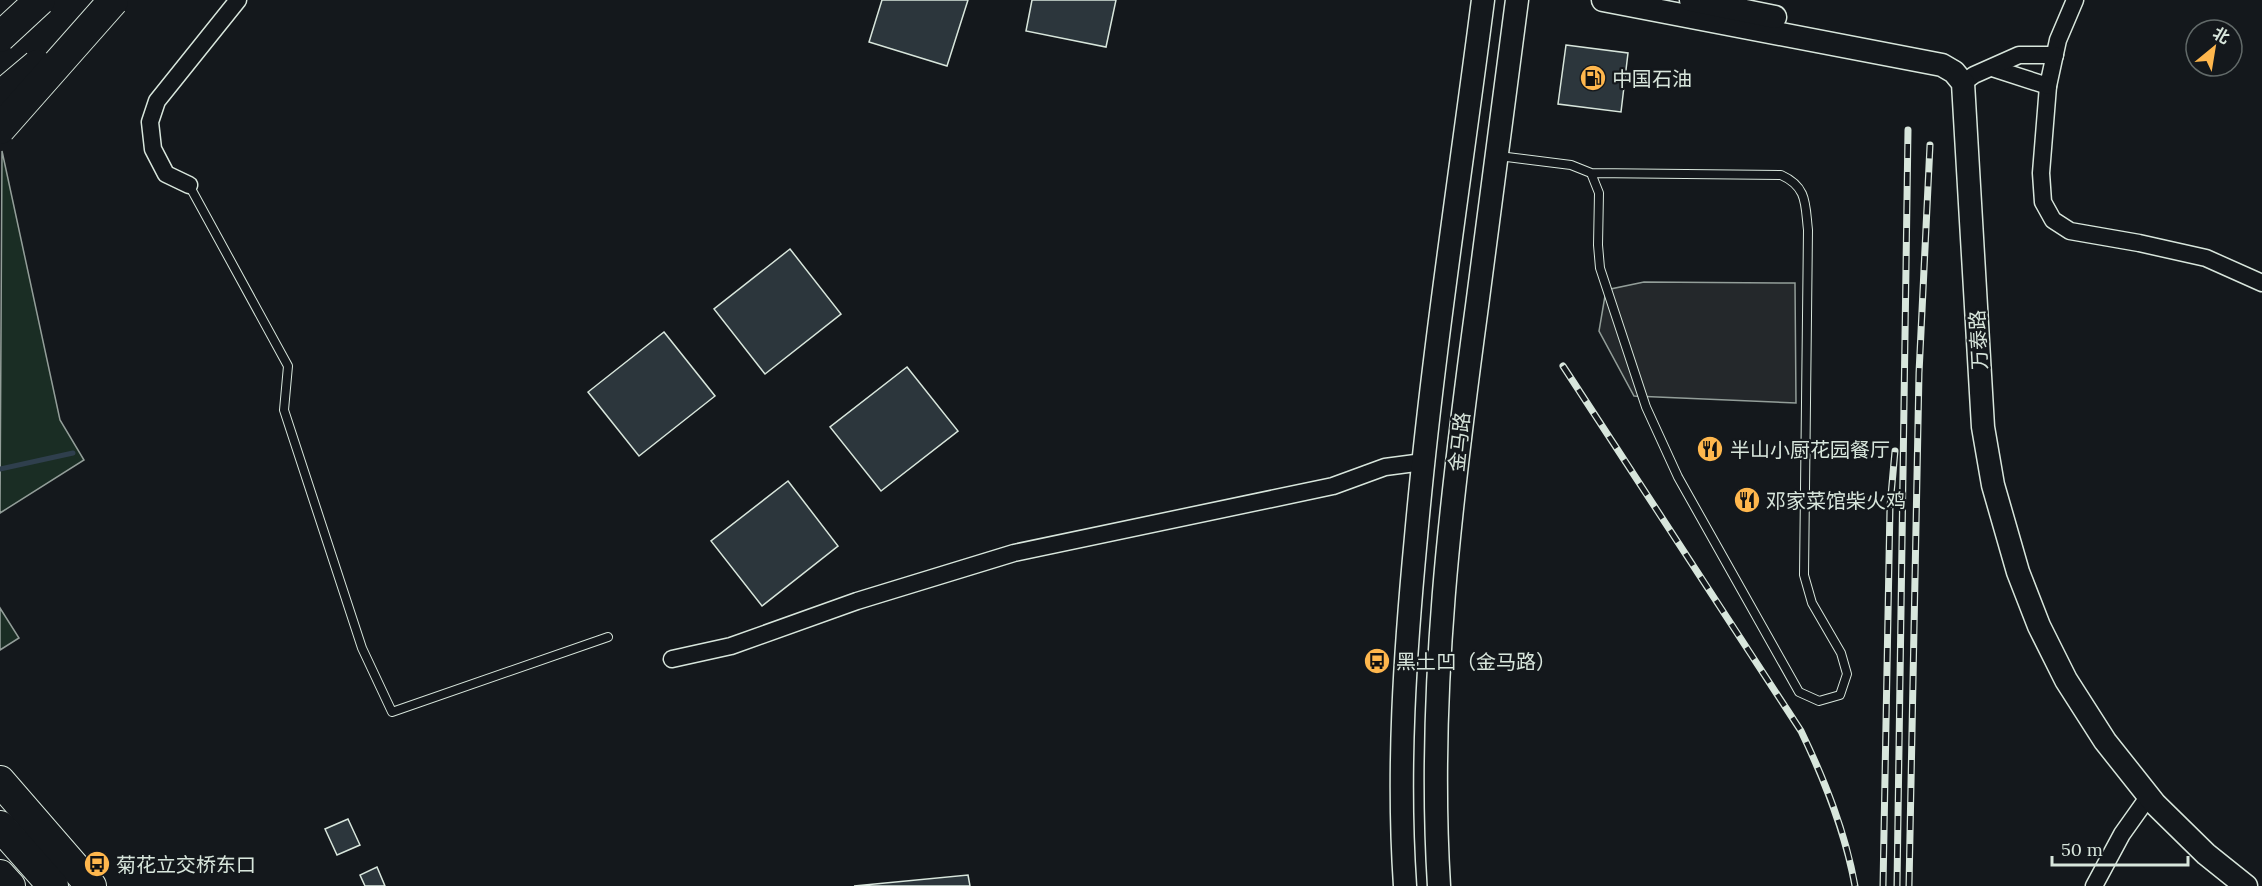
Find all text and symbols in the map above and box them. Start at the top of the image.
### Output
north arrow [2184,18,2244,78]
text: 北 [2210,22,2233,48]
fuel station icon: 中国石油 [1578,63,1608,93]
place label: 中国石油 [1612,66,1692,91]
street label: 万泰路 [1964,309,1992,371]
street label: 金马路 [1443,411,1475,473]
restaurant icon: 半山小厨花园餐厅 [1695,434,1725,464]
place label: 半山小厨花园餐厅 [1730,437,1890,462]
restaurant icon: 邓家菜馆柴火鸡 [1732,485,1762,515]
place label: 邓家菜馆柴火鸡 [1766,488,1906,513]
bus stop icon: 黑土凹（金马路） [1362,646,1392,676]
place label: 黑土凹（金马路） [1396,649,1556,674]
scale bar [2052,829,2188,867]
text: 50 m [2061,838,2103,861]
bus stop icon: 菊花立交桥东口 [82,849,112,879]
place label: 菊花立交桥东口 [116,852,256,877]

